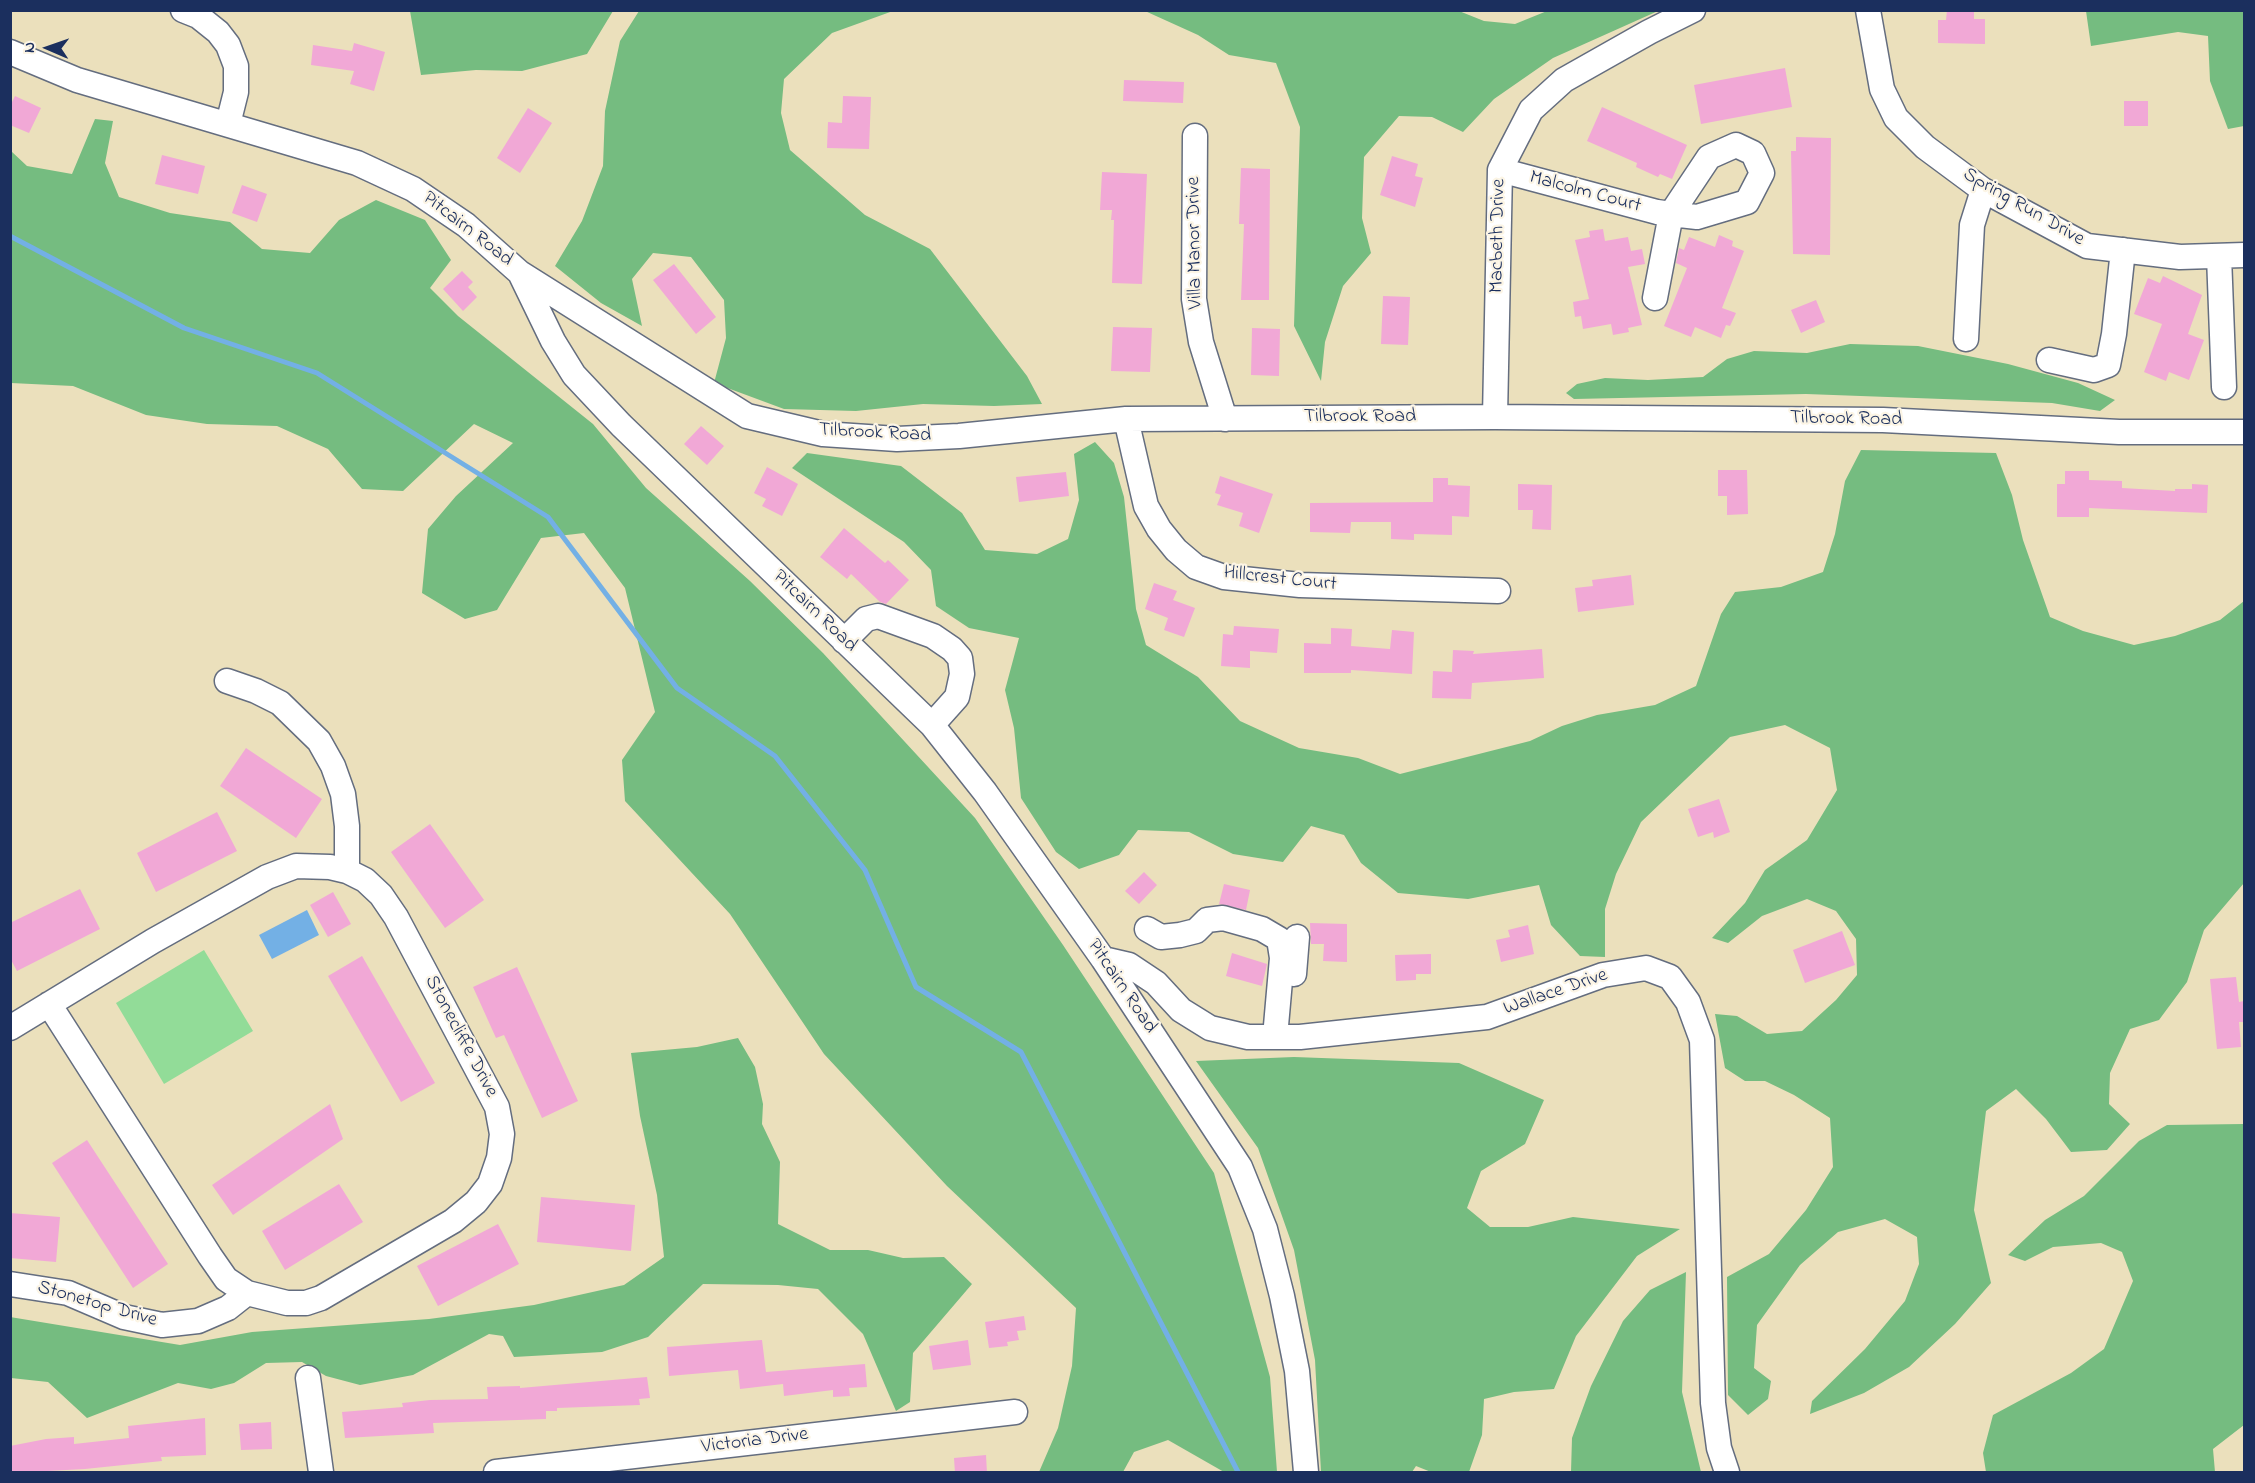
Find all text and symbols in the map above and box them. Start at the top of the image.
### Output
north arrow [18,18,78,78]
text: N [18,42,42,53]
street label: Spring Run Drive [1958,163,2088,253]
street label: Malcolm Court [1527,167,1643,219]
street label: Villa Manor Drive [1183,176,1209,310]
street label: Macbeth Drive [1486,179,1512,293]
street label: Pitcairn Road [417,187,517,273]
street label: Tilbrook Road [1304,406,1416,430]
street label: Tilbrook Road [1789,407,1903,433]
street label: Tilbrook Road [818,419,932,449]
street label: Hillcrest Court [1222,562,1338,598]
street label: Pitcairn Road [767,566,861,658]
street label: Pitcairn Road [1081,935,1161,1039]
street label: Wallace Drive [1501,964,1611,1022]
street label: Stonecliffe Drive [418,972,502,1102]
street label: Stonetop Drive [34,1276,160,1334]
street label: Victoria Drive [700,1424,810,1460]

